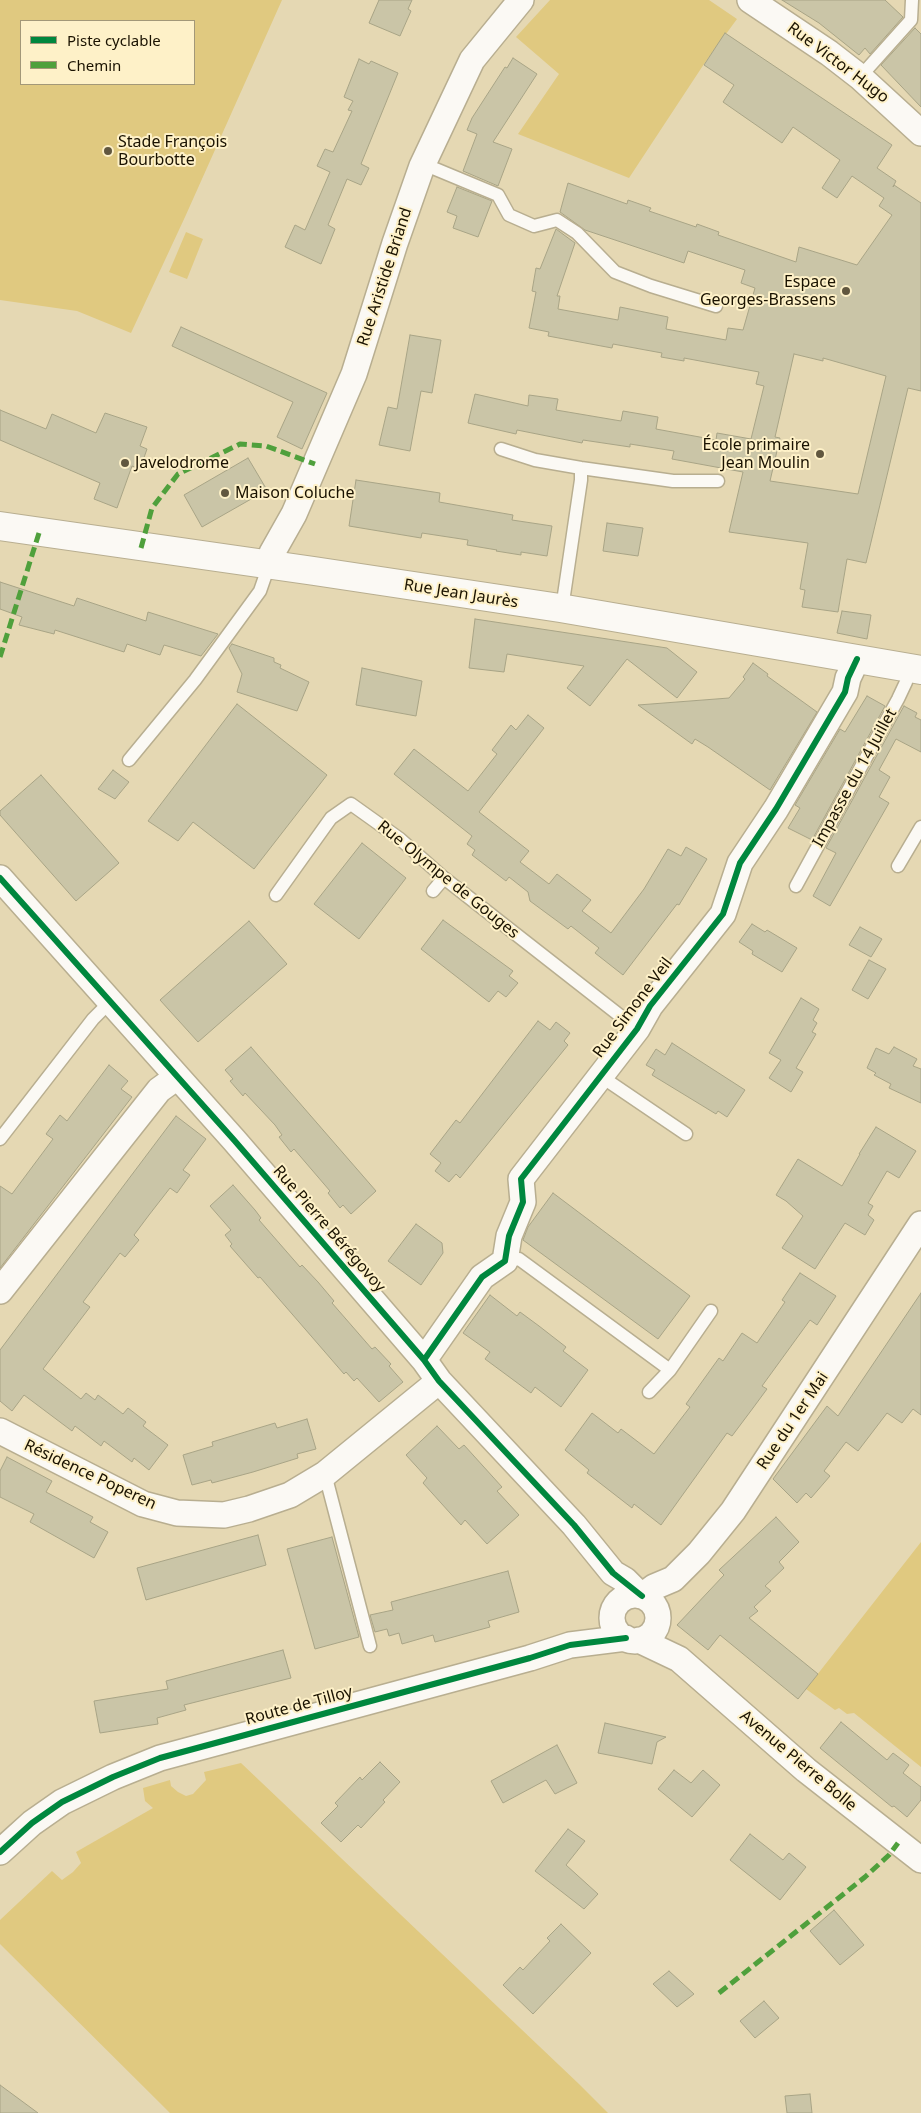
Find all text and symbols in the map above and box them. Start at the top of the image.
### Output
street label: Rue Victor Hugo [784,19,892,107]
legend [20,20,195,85]
text: Piste cyclable [67,30,161,50]
text: Chemin [67,55,121,75]
place label: Stade François Bourbotte [118,132,227,170]
marker: Stade François Bourbotte [102,145,114,157]
street label: Rue Aristide Briand [354,205,416,349]
place label: Espace Georges-Brassens [700,272,836,310]
marker: Espace Georges-Brassens [840,285,852,297]
place label: École primaire Jean Moulin [702,435,810,473]
marker: École primaire Jean Moulin [814,448,826,460]
place label: Javelodrome [135,453,229,473]
marker: Javelodrome [119,457,131,469]
place label: Maison Coluche [235,483,354,503]
marker: Maison Coluche [219,487,231,499]
street label: Rue Jean Jaurès [402,575,520,613]
street label: Impasse du 14 Juillet [809,705,901,851]
street label: Rue Olympe de Gouges [373,817,523,943]
street label: Rue Simone Veil [589,954,677,1062]
street label: Rue Pierre Bérégovoy [269,1162,389,1296]
street label: Rue du 1er Mai [753,1369,833,1473]
street label: Résidence Poperen [21,1436,159,1514]
street label: Route de Tilloy [243,1682,355,1730]
street label: Avenue Pierre Bolle [736,1707,860,1815]

